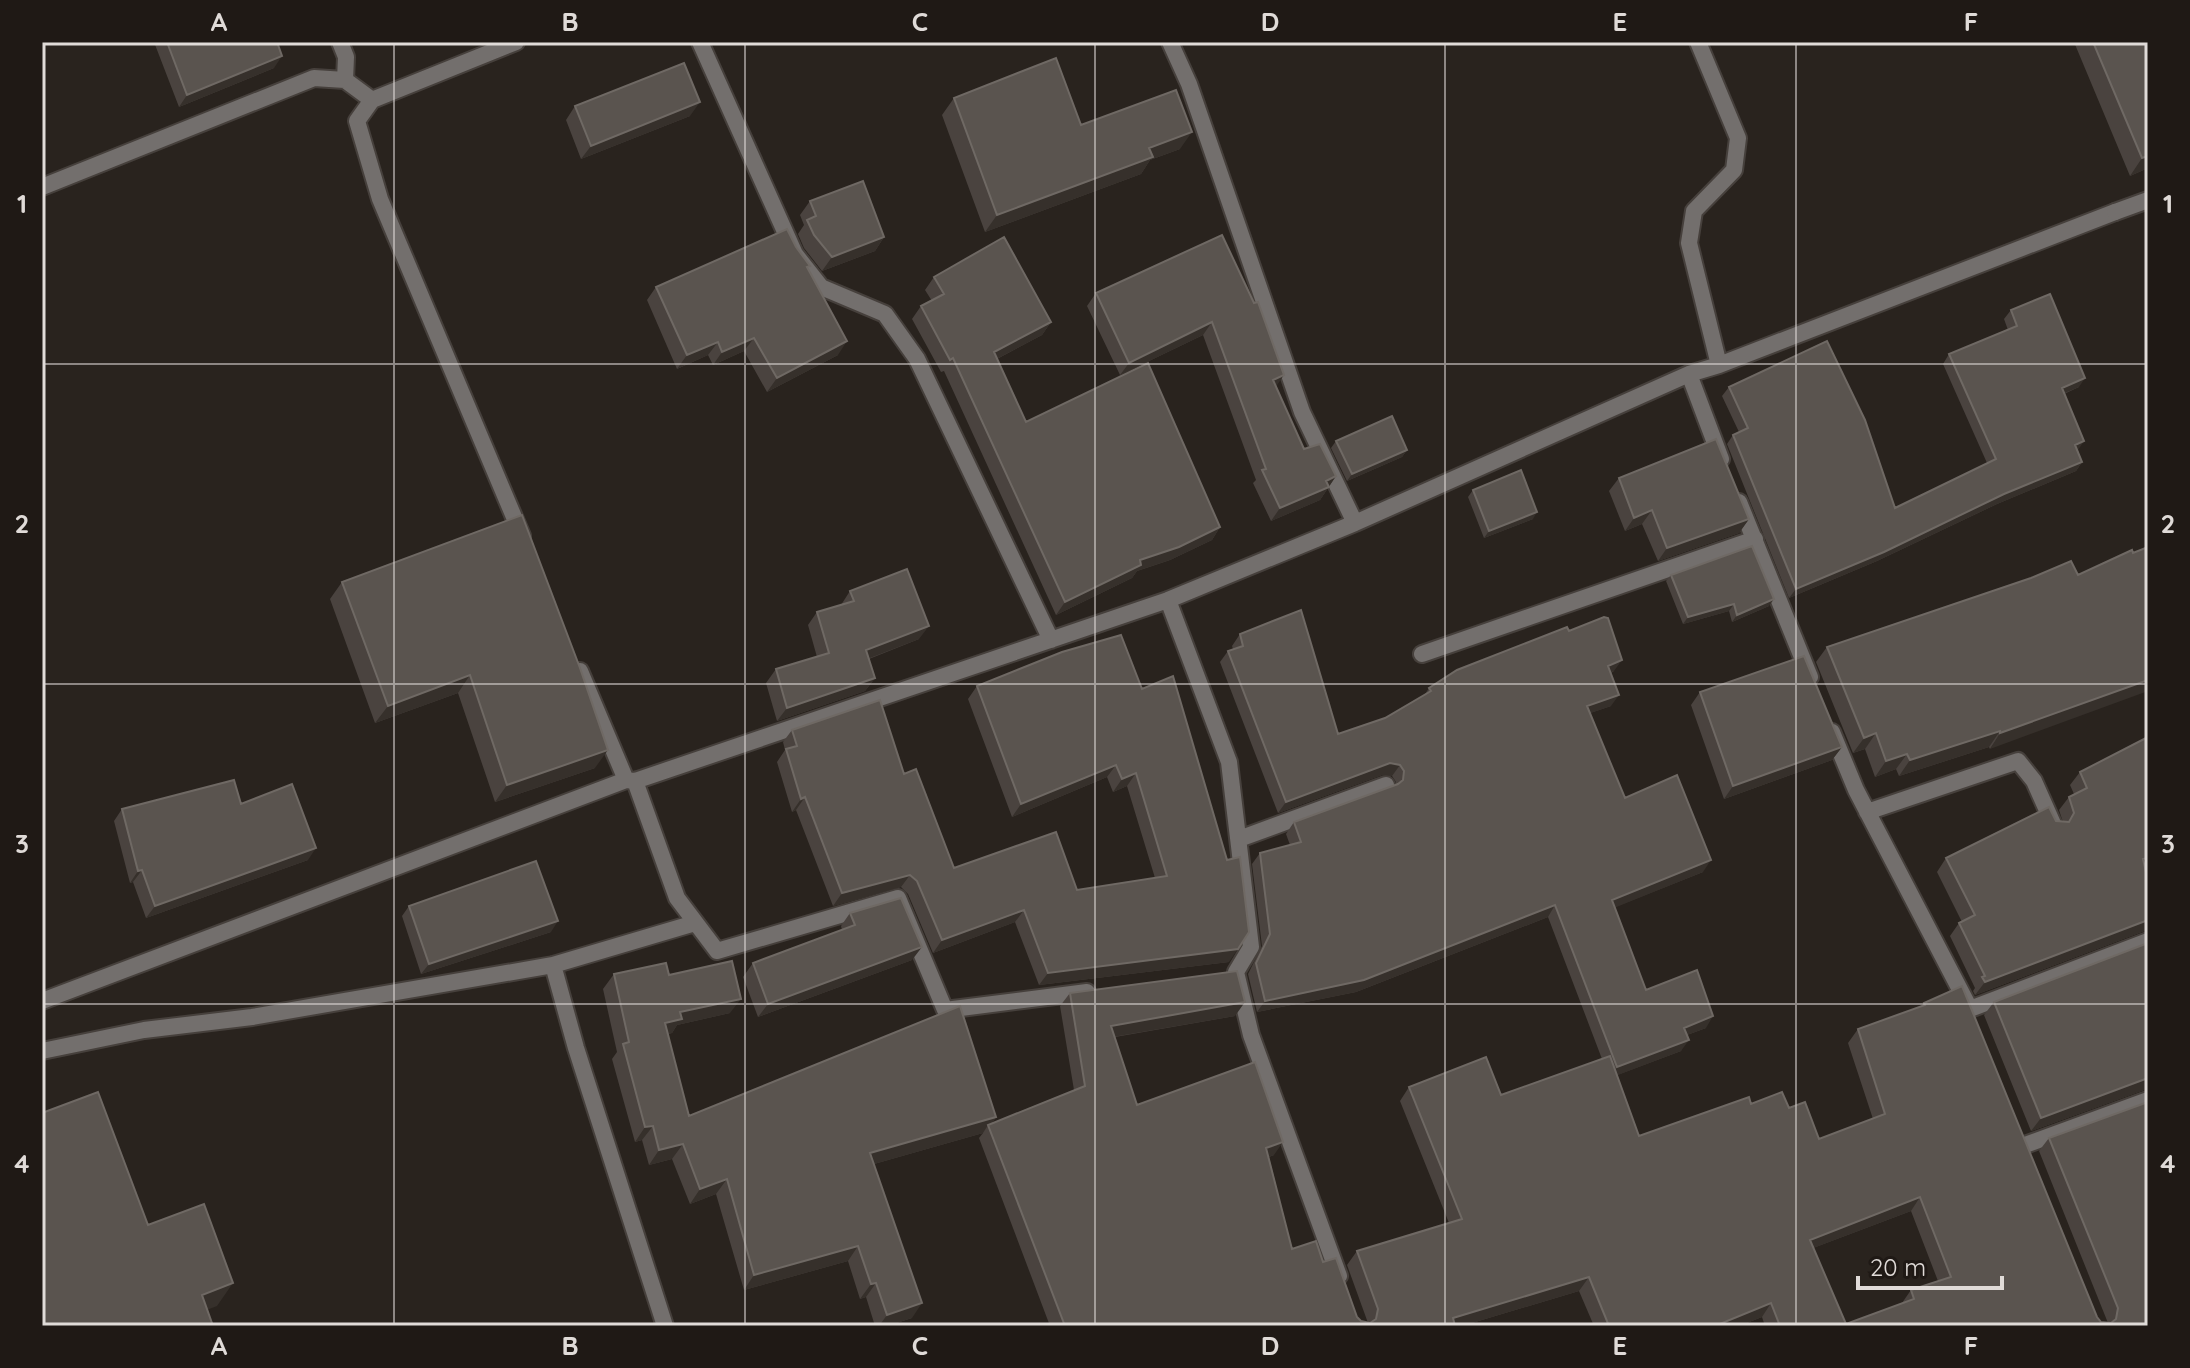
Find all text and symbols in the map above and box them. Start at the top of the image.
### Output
text: A [211,5,228,38]
text: B [561,5,579,38]
text: C [912,5,928,38]
text: D [1261,5,1279,38]
text: E [1613,5,1627,38]
text: F [1964,5,1978,38]
text: 1 [17,187,27,220]
text: 1 [2163,187,2173,220]
text: 2 [15,507,29,540]
text: 2 [2161,507,2175,540]
text: 3 [15,827,29,860]
text: 3 [2161,827,2175,860]
text: 4 [14,1147,30,1180]
text: 4 [2160,1147,2176,1180]
scale bar [1858,1240,2002,1290]
text: 20 m [1870,1252,1926,1282]
text: A [211,1329,228,1362]
text: B [561,1329,579,1362]
text: C [912,1329,928,1362]
text: D [1261,1329,1279,1362]
text: E [1613,1329,1627,1362]
text: F [1964,1329,1978,1362]

